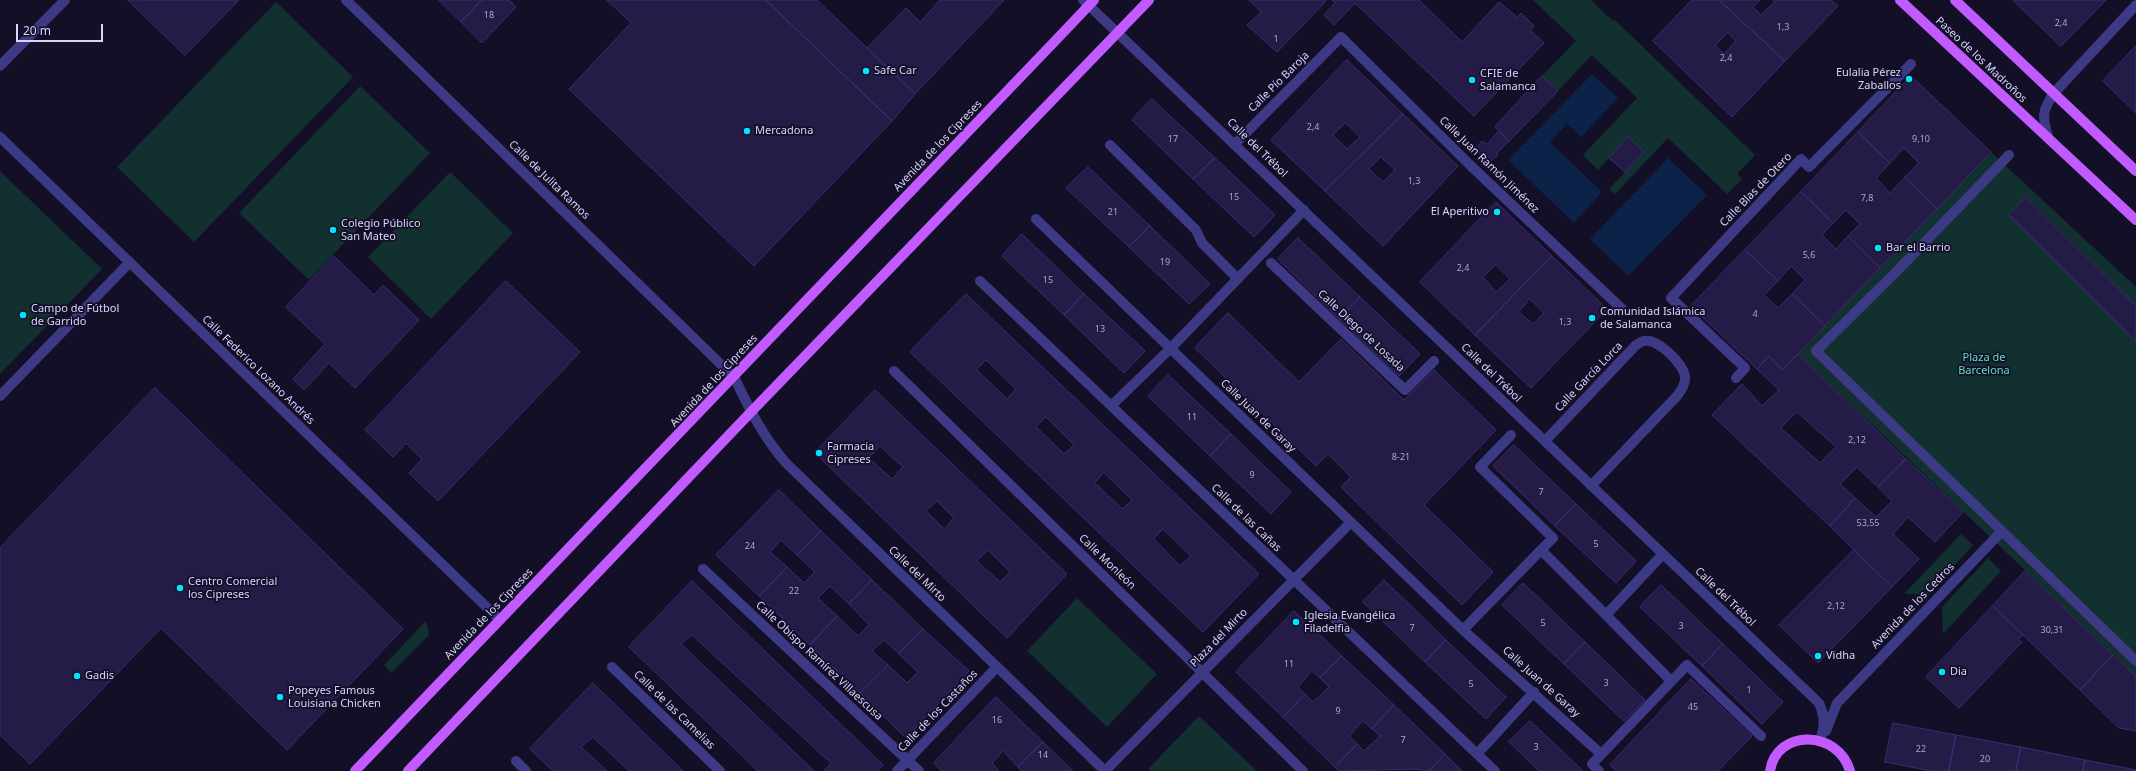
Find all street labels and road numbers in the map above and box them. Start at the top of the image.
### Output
street label: Paseo de los Madroños [1933,14,2029,106]
street label: Calle Pío Baroja [1246,49,1312,115]
street label: Avenida de los Cipreses [891,98,985,194]
street label: Calle Juan Ramón Jiménez [1436,114,1542,216]
street label: Calle del Trébol [1224,116,1290,180]
street label: Calle de Julita Ramos [506,138,592,222]
street label: Calle Blas de Otero [1717,150,1795,230]
street label: Calle Diego de Losada [1315,287,1407,375]
street label: Calle Federico Lozano Andrés [199,313,317,427]
street label: Avenida de los Cipreses [668,332,760,430]
street label: Calle García Lorca [1552,339,1626,415]
street label: Calle del Trébol [1458,341,1524,405]
street label: Calle Juan de Garay [1218,377,1298,455]
street label: Calle de las Cañas [1208,481,1284,555]
street label: Calle Monleón [1076,532,1138,592]
street label: Calle del Mirto [886,543,948,605]
street label: Avenida de los Cedros [1869,560,1957,652]
street label: Calle del Trébol [1692,565,1758,629]
street label: Avenida de los Cipreses [442,566,536,662]
street label: Calle Obispo Ramírez Villaescusa [753,599,885,723]
street label: Plaza del Mirto [1188,606,1250,670]
street label: Calle Juan de Garay [1500,644,1582,720]
street label: Calle de los Castaños [896,667,980,755]
street label: Calle de las Camelias [631,668,717,752]

